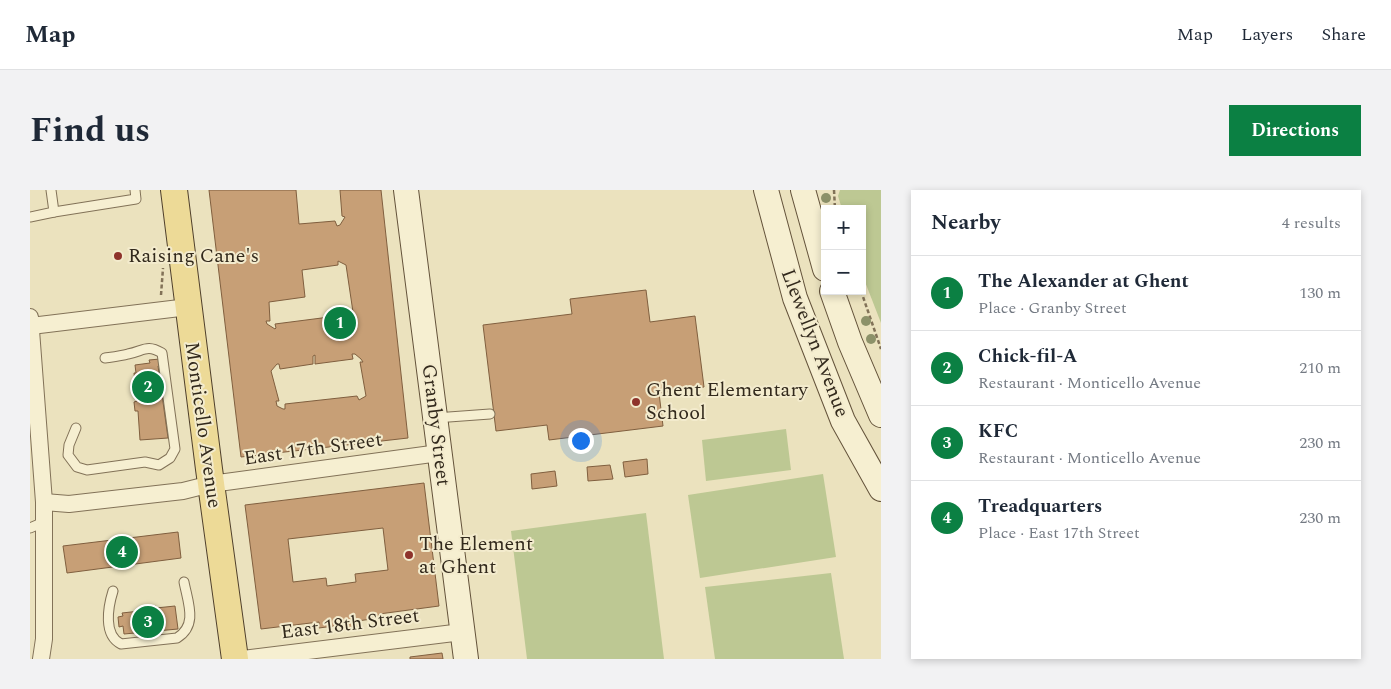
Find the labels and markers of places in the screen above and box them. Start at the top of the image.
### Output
place label: Raising Cane's [128,241,259,271]
marker: Raising Cane's [112,250,124,262]
pin: 1 [324,304,356,342]
pin: 2 [132,368,164,406]
place label: Ghent Elementary School [646,375,809,428]
marker: Ghent Elementary School [630,396,642,408]
place label: The Element at Ghent [419,529,533,582]
pin: 4 [106,533,138,571]
marker: The Element at Ghent [403,549,415,561]
pin: 3 [132,603,164,641]

